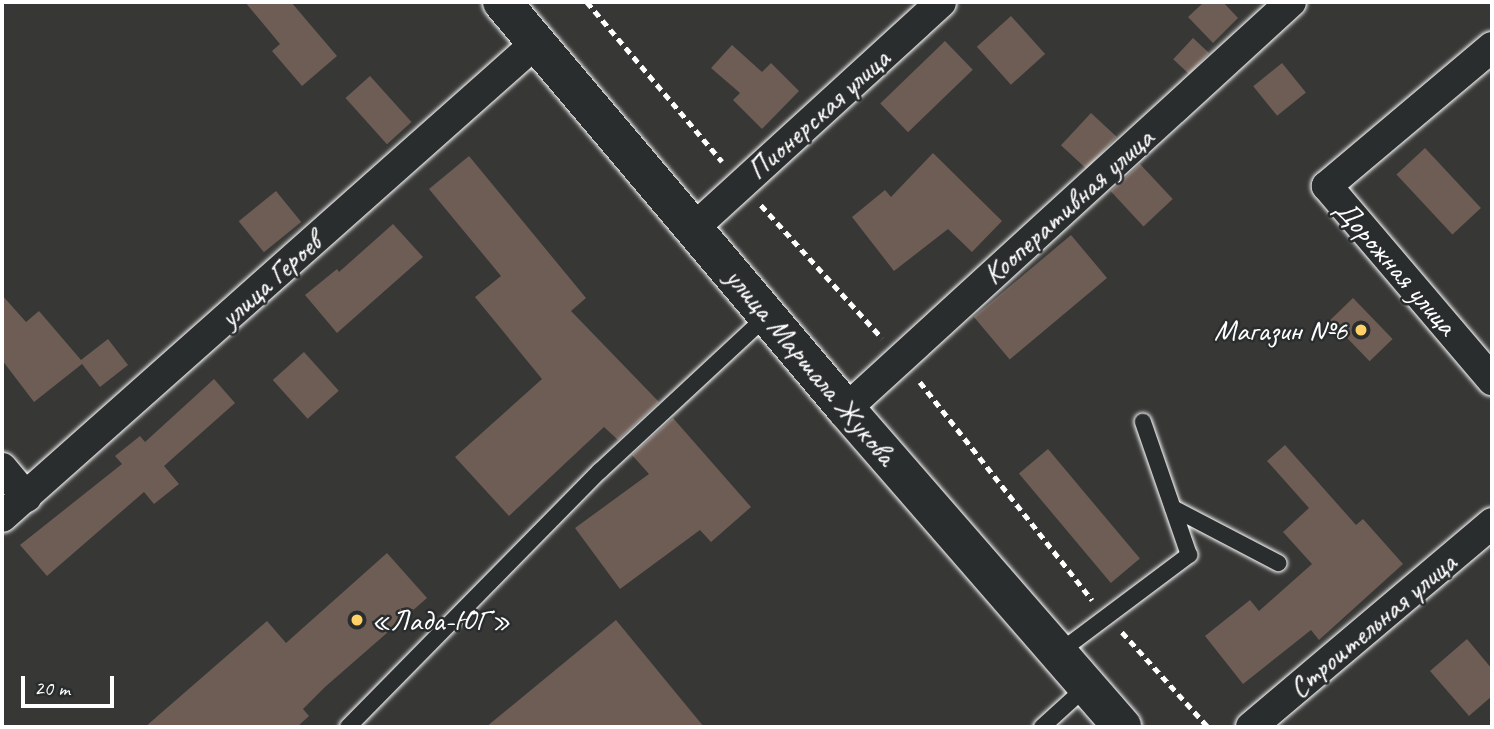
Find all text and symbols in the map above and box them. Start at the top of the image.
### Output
street label: Пионерская улица [738,39,898,189]
street label: Кооперативная улица [975,119,1161,293]
street label: Дорожная улица [1327,191,1465,343]
street label: улица Героев [212,225,328,335]
street label: улица Маршала Жукова [718,260,904,472]
place label: Магазин №6 [1214,312,1347,348]
marker: Магазин №6 [1353,322,1369,338]
street label: Строительная улица [1280,544,1464,706]
place label: «Лада-ЮГ» [371,602,511,638]
marker: «Лада-ЮГ» [349,612,365,628]
scale bar [24,662,117,706]
text: 20 m [34,675,70,701]

